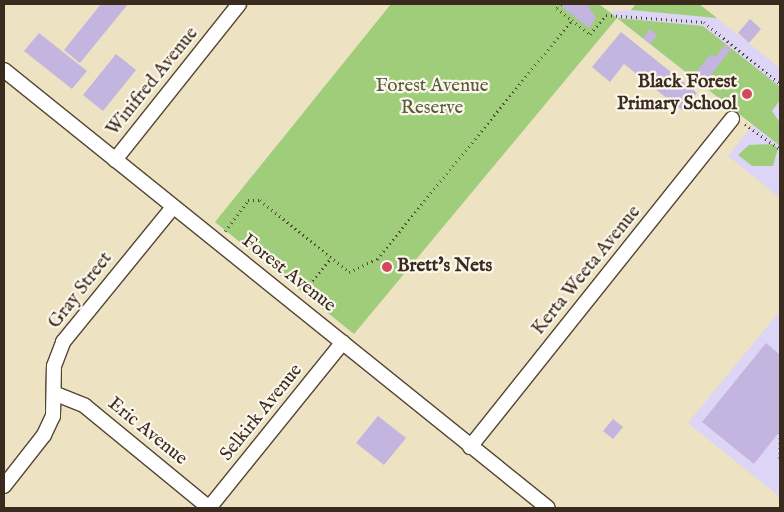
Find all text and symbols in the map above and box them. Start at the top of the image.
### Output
street label: Winifred Avenue [102,23,204,141]
place label: Black Forest Primary School [617,72,737,116]
park label: Forest Avenue Reserve [375,76,489,120]
marker: Black Forest Primary School [741,88,753,100]
street label: Kerta Weeta Avenue [528,202,646,340]
street label: Forest Avenue [236,230,340,318]
street label: Gray Street [44,248,118,334]
place label: Brett's Nets [397,256,492,278]
marker: Brett's Nets [381,261,393,273]
street label: Selkirk Avenue [216,360,308,466]
street label: Eric Avenue [103,393,191,471]

